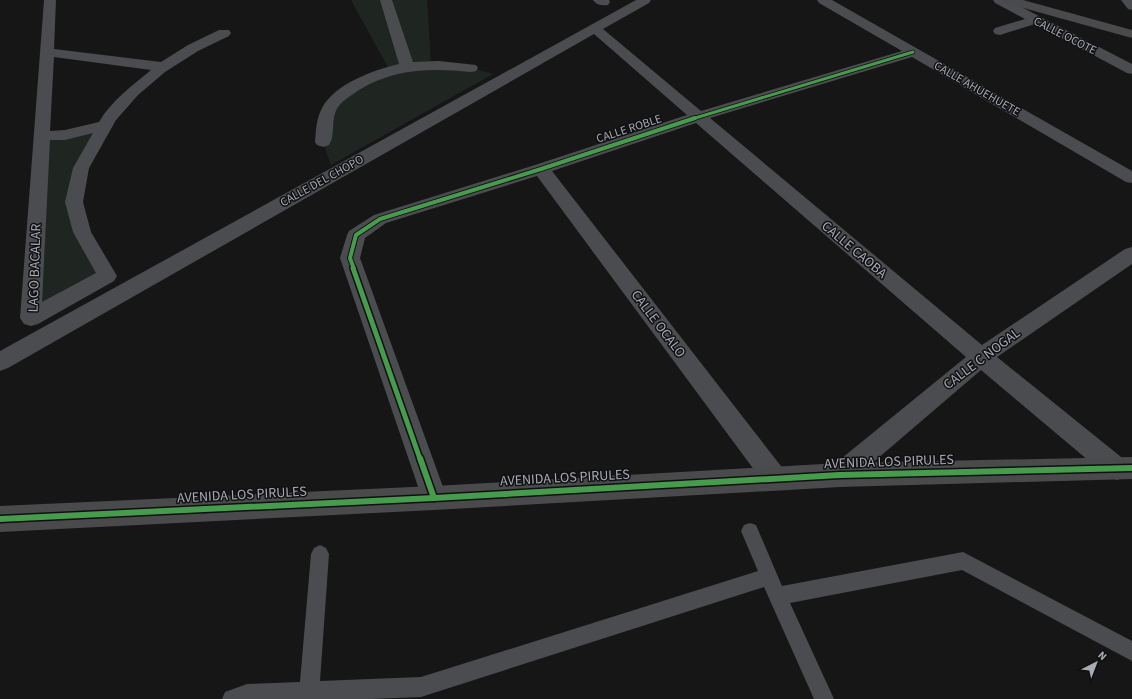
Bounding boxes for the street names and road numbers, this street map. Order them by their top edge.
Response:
street label: CALLE OCOTE [1031,13,1099,59]
street label: CALLE AHUEHUETE [931,57,1023,121]
street label: CALLE ROBLE [594,110,664,148]
street label: CALLE DEL CHOPO [277,151,367,211]
street label: CALLE CAOBA [817,217,891,284]
street label: LAGO BACALAR [23,223,47,313]
street label: CALLE OCALO [626,286,690,362]
street label: CALLE C NOGAL [939,323,1025,395]
street label: AVENIDA LOS PIRULES [824,450,954,474]
street label: AVENIDA LOS PIRULES [500,465,630,491]
street label: AVENIDA LOS PIRULES [177,482,307,508]

